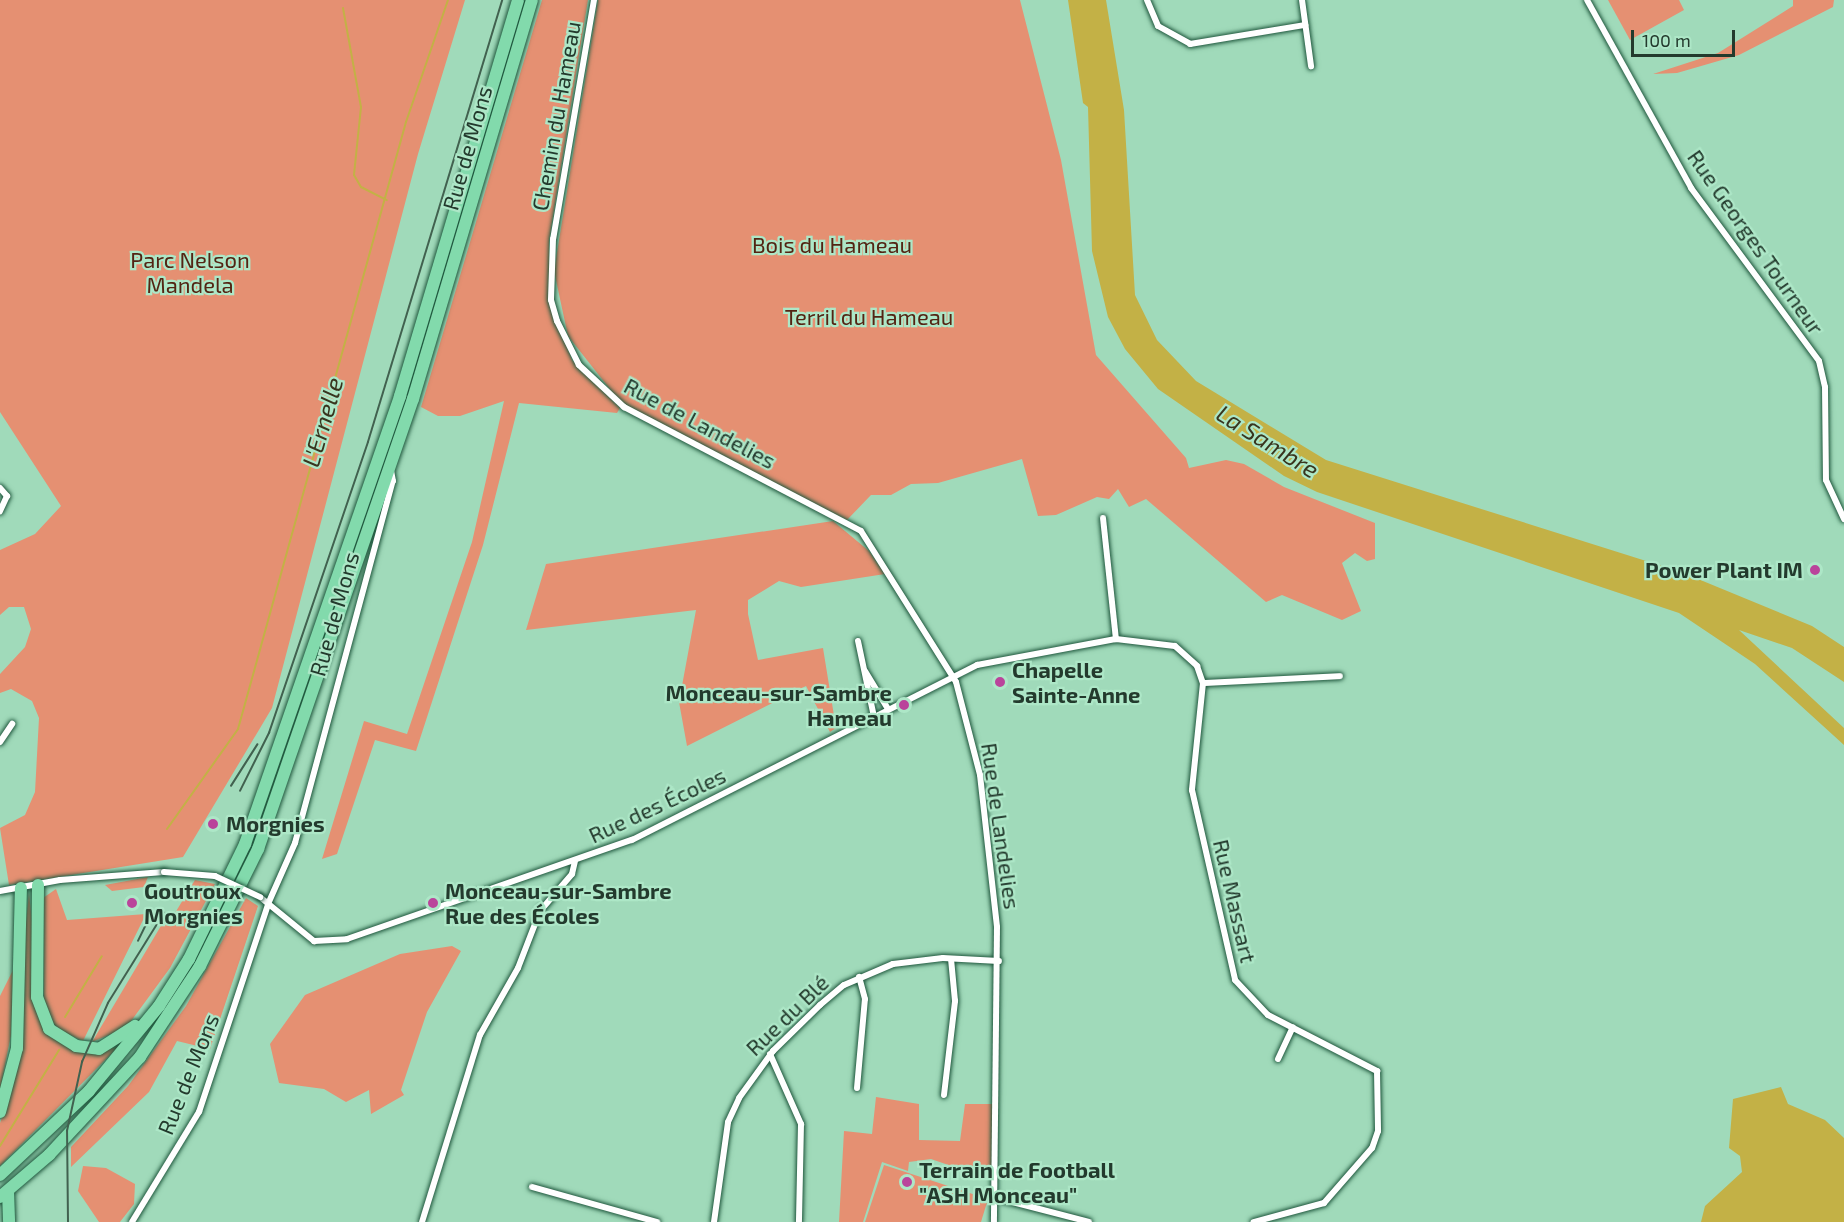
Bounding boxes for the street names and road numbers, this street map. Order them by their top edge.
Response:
street label: Chemin du Hameau [526,19,586,213]
street label: Rue de Mons [437,83,497,213]
street label: Rue Georges Tourneur [1682,144,1830,340]
street label: Rue de Landelies [620,372,780,474]
street label: Rue de Mons [304,549,364,679]
street label: Rue de Landelies [976,741,1026,911]
street label: Rue des Écoles [584,762,730,848]
street label: Rue Massart [1208,837,1262,965]
street label: Rue du Blé [740,969,834,1061]
street label: Rue de Mons [152,1010,224,1138]

